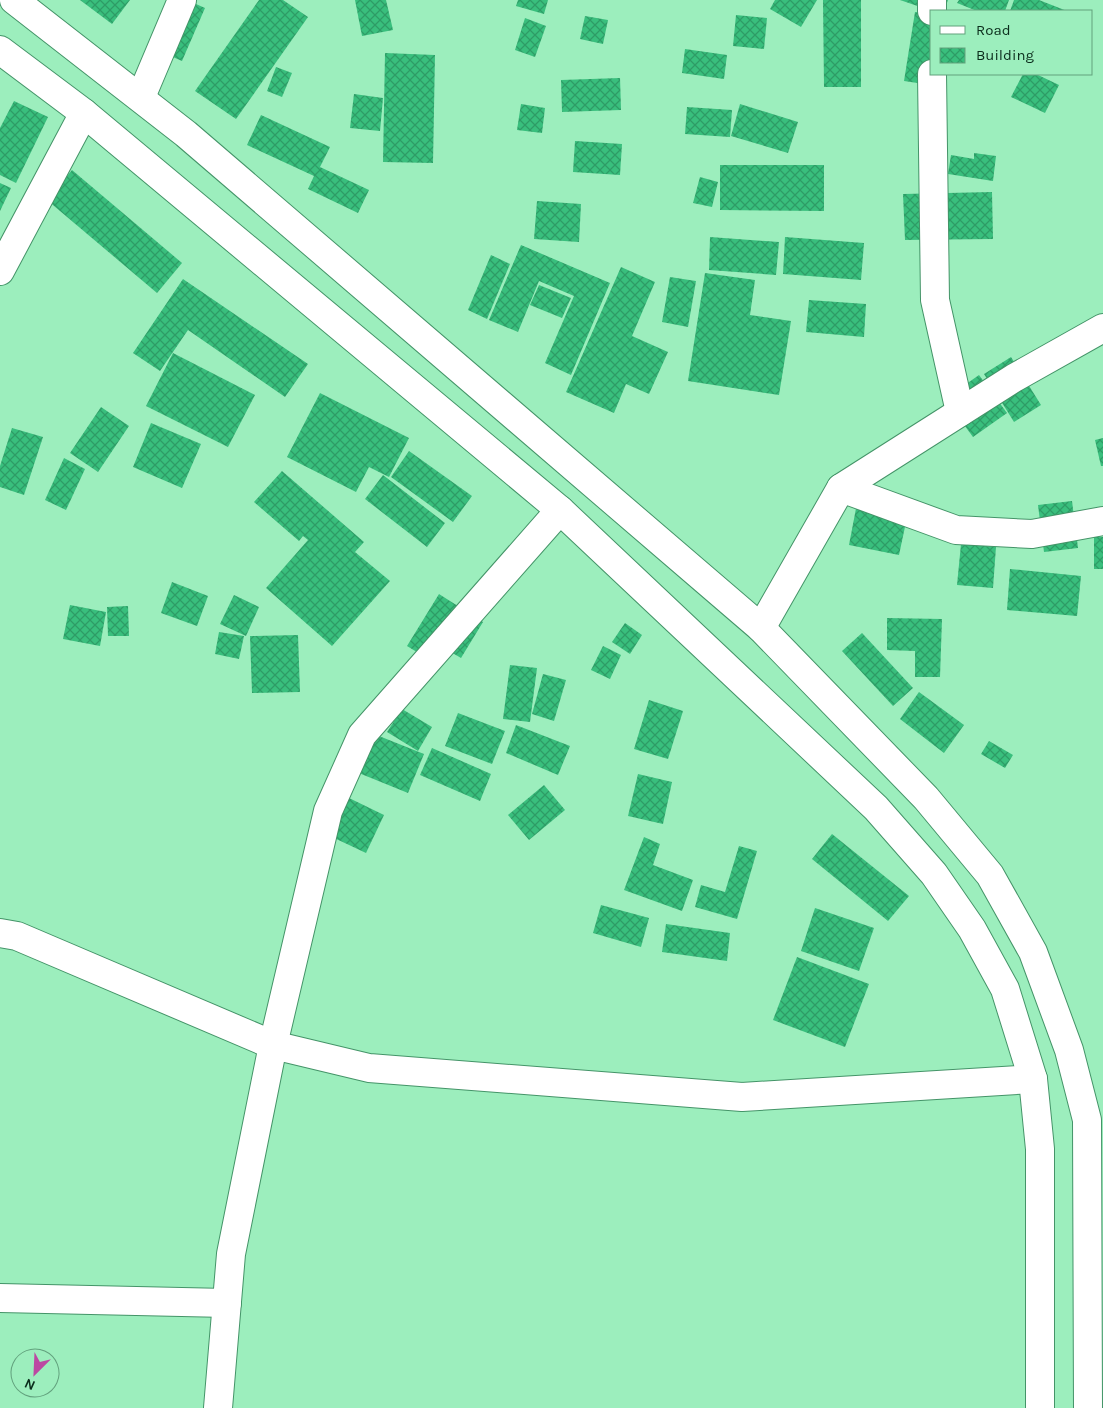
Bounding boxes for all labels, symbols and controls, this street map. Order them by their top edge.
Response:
legend [930,10,1093,75]
text: Road [976,21,1011,39]
text: Building [976,46,1034,64]
north arrow [10,1348,60,1398]
text: N [22,1375,38,1394]

